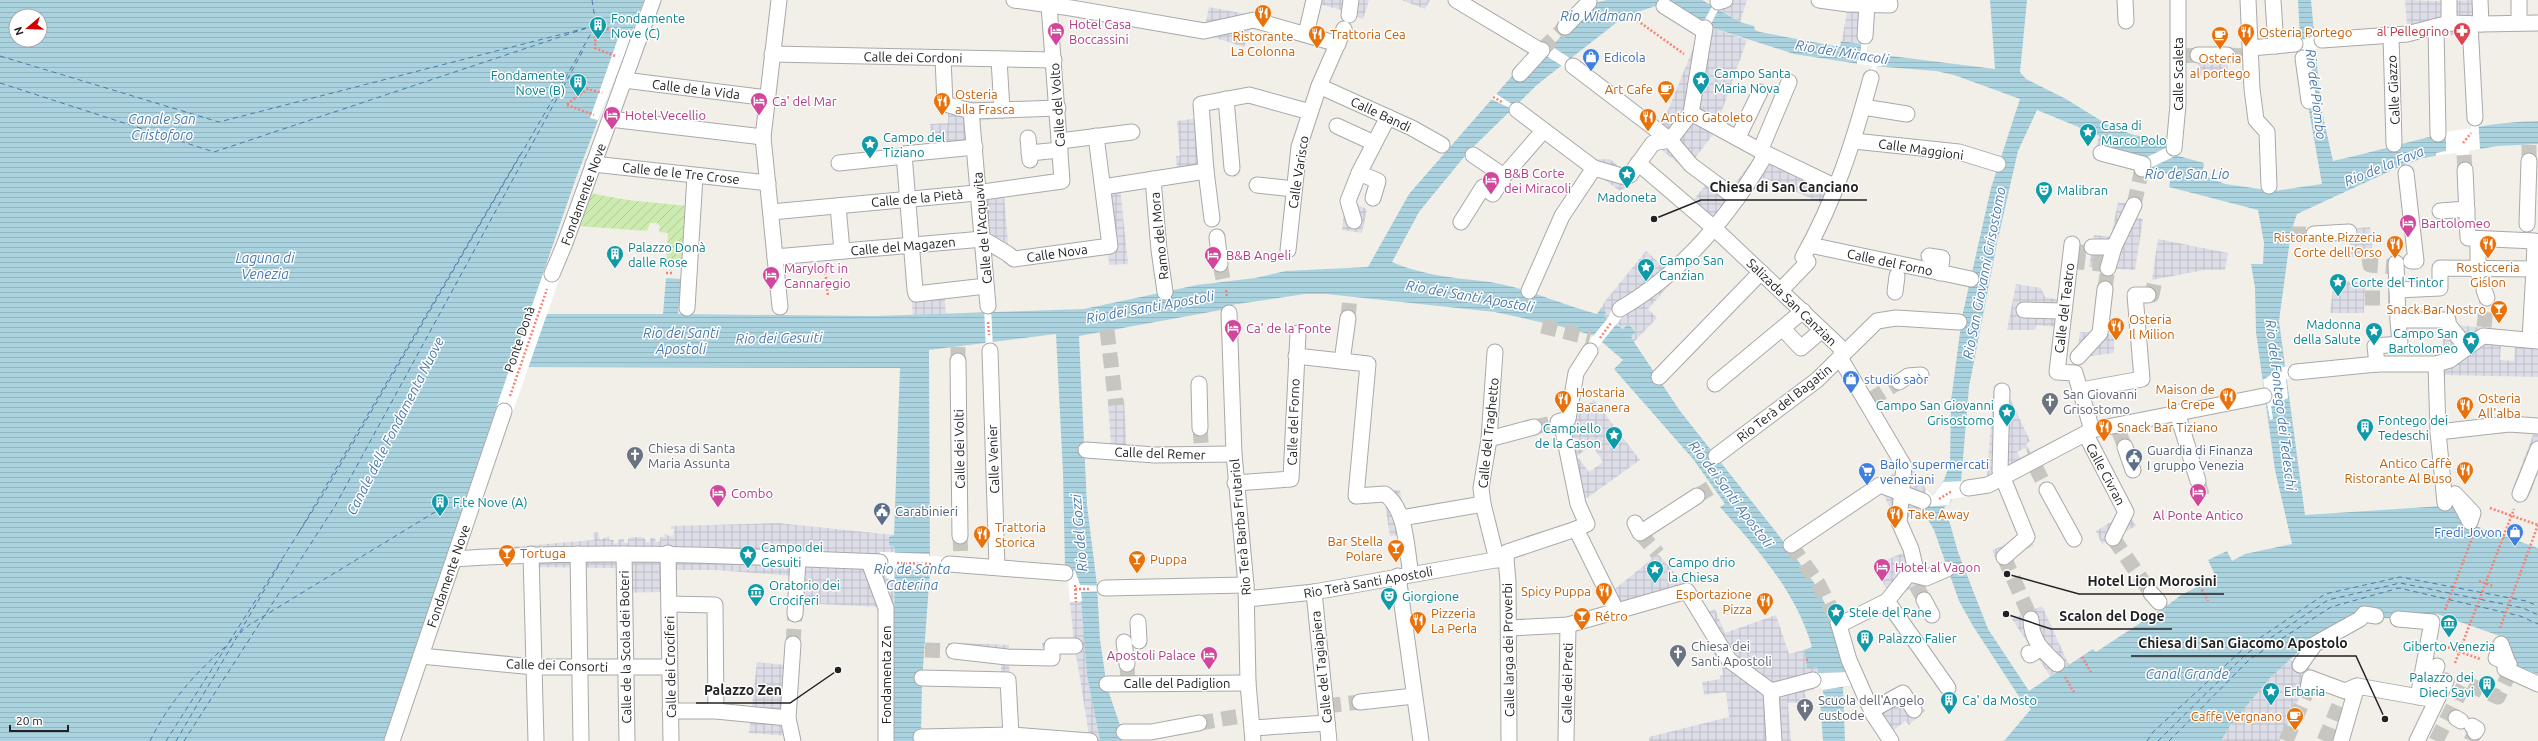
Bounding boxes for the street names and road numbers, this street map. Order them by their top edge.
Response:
street label: Calle Scaleta [2171,37,2185,111]
street label: Calle dei Cordoni [863,49,963,65]
street label: Calle Giazzo [2384,55,2402,125]
street label: Calle del Volto [1047,62,1067,148]
street label: Calle de la Vida [651,77,741,101]
street label: Calle Bandi [1349,94,1413,134]
street label: Calle Varisco [1285,135,1311,209]
street label: Calle Maggioni [1877,136,1965,162]
street label: Fondamente Nove [558,141,608,247]
street label: Calle de le Tre Crose [622,160,740,186]
street label: Calle de l'Acquavita [970,171,994,285]
street label: Calle de la Pietà [870,187,964,209]
street label: Ramo del Mora [1147,191,1171,281]
street label: Calle del Magazen [850,234,956,258]
street label: Calle Nova [1026,242,1088,264]
street label: Calle del Forno [1846,246,1934,278]
street label: Salizada San Canzian [1744,256,1840,348]
street label: Calle del Teatro [2052,262,2076,354]
street label: Ponte Donà [501,304,537,374]
street label: Rio Terà del Bagatin [1734,362,1834,444]
street label: Calle del Traghetto [1475,377,1501,489]
street label: Calle del Forno [1284,378,1302,466]
street label: Calle dei Volti [951,409,967,489]
street label: Calle Venier [985,424,1001,494]
street label: Calle Civran [2084,441,2128,507]
street label: Calle del Remer [1114,444,1206,462]
street label: Rio Terà Barba Frutariol [1227,457,1253,596]
street label: Fondamente Nove [424,523,472,629]
street label: Rio Terà Santi Apostoli [1302,564,1434,600]
street label: Calle de la Scola dei Boteri [617,570,633,724]
street label: Calle larga dei Proverbi [1500,583,1516,717]
street label: Calle del Tagiapiera [1308,610,1334,724]
street label: Calle dei Crociferi [662,616,678,718]
street label: Fondamenta Zen [879,626,893,724]
street label: Calle dei Preti [1559,643,1575,723]
street label: Calle dei Consorti [506,656,608,674]
street label: Calle del Padiglion [1124,676,1230,690]

